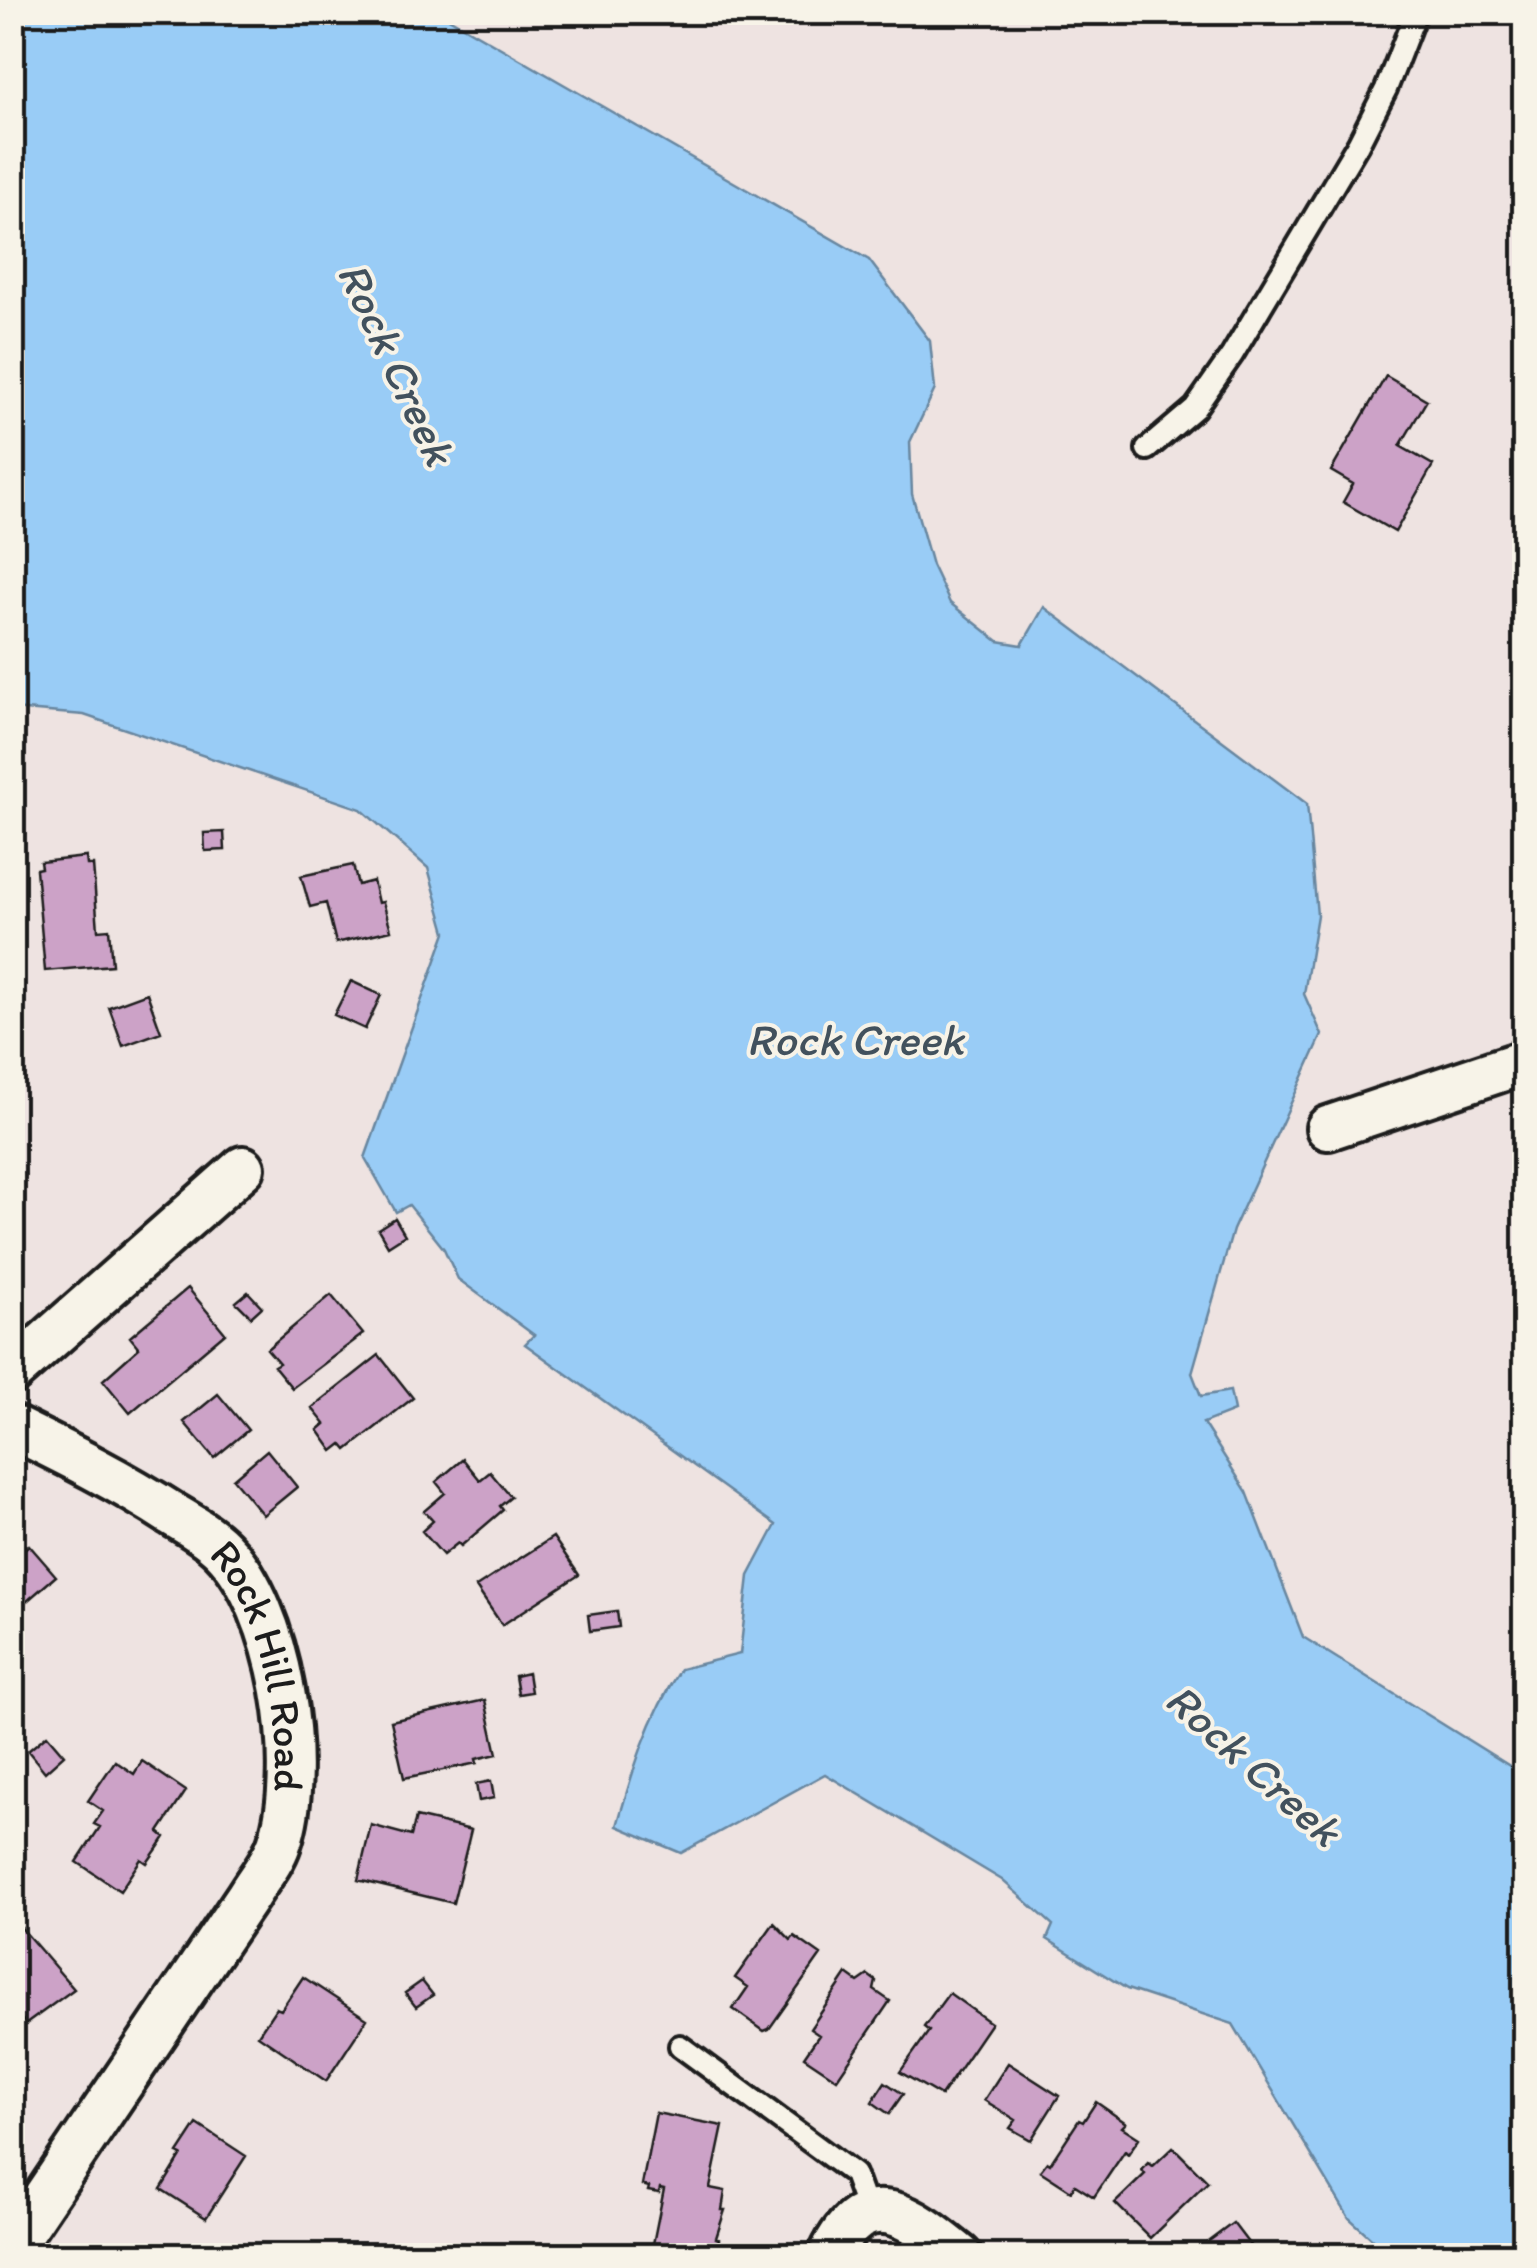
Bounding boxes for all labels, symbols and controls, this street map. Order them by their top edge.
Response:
water label: Rock Creek [327,253,469,475]
water label: Rock Creek [746,1012,966,1066]
street label: Rock Hill Road [200,1529,316,1793]
water label: Rock Creek [1155,1671,1355,1859]

